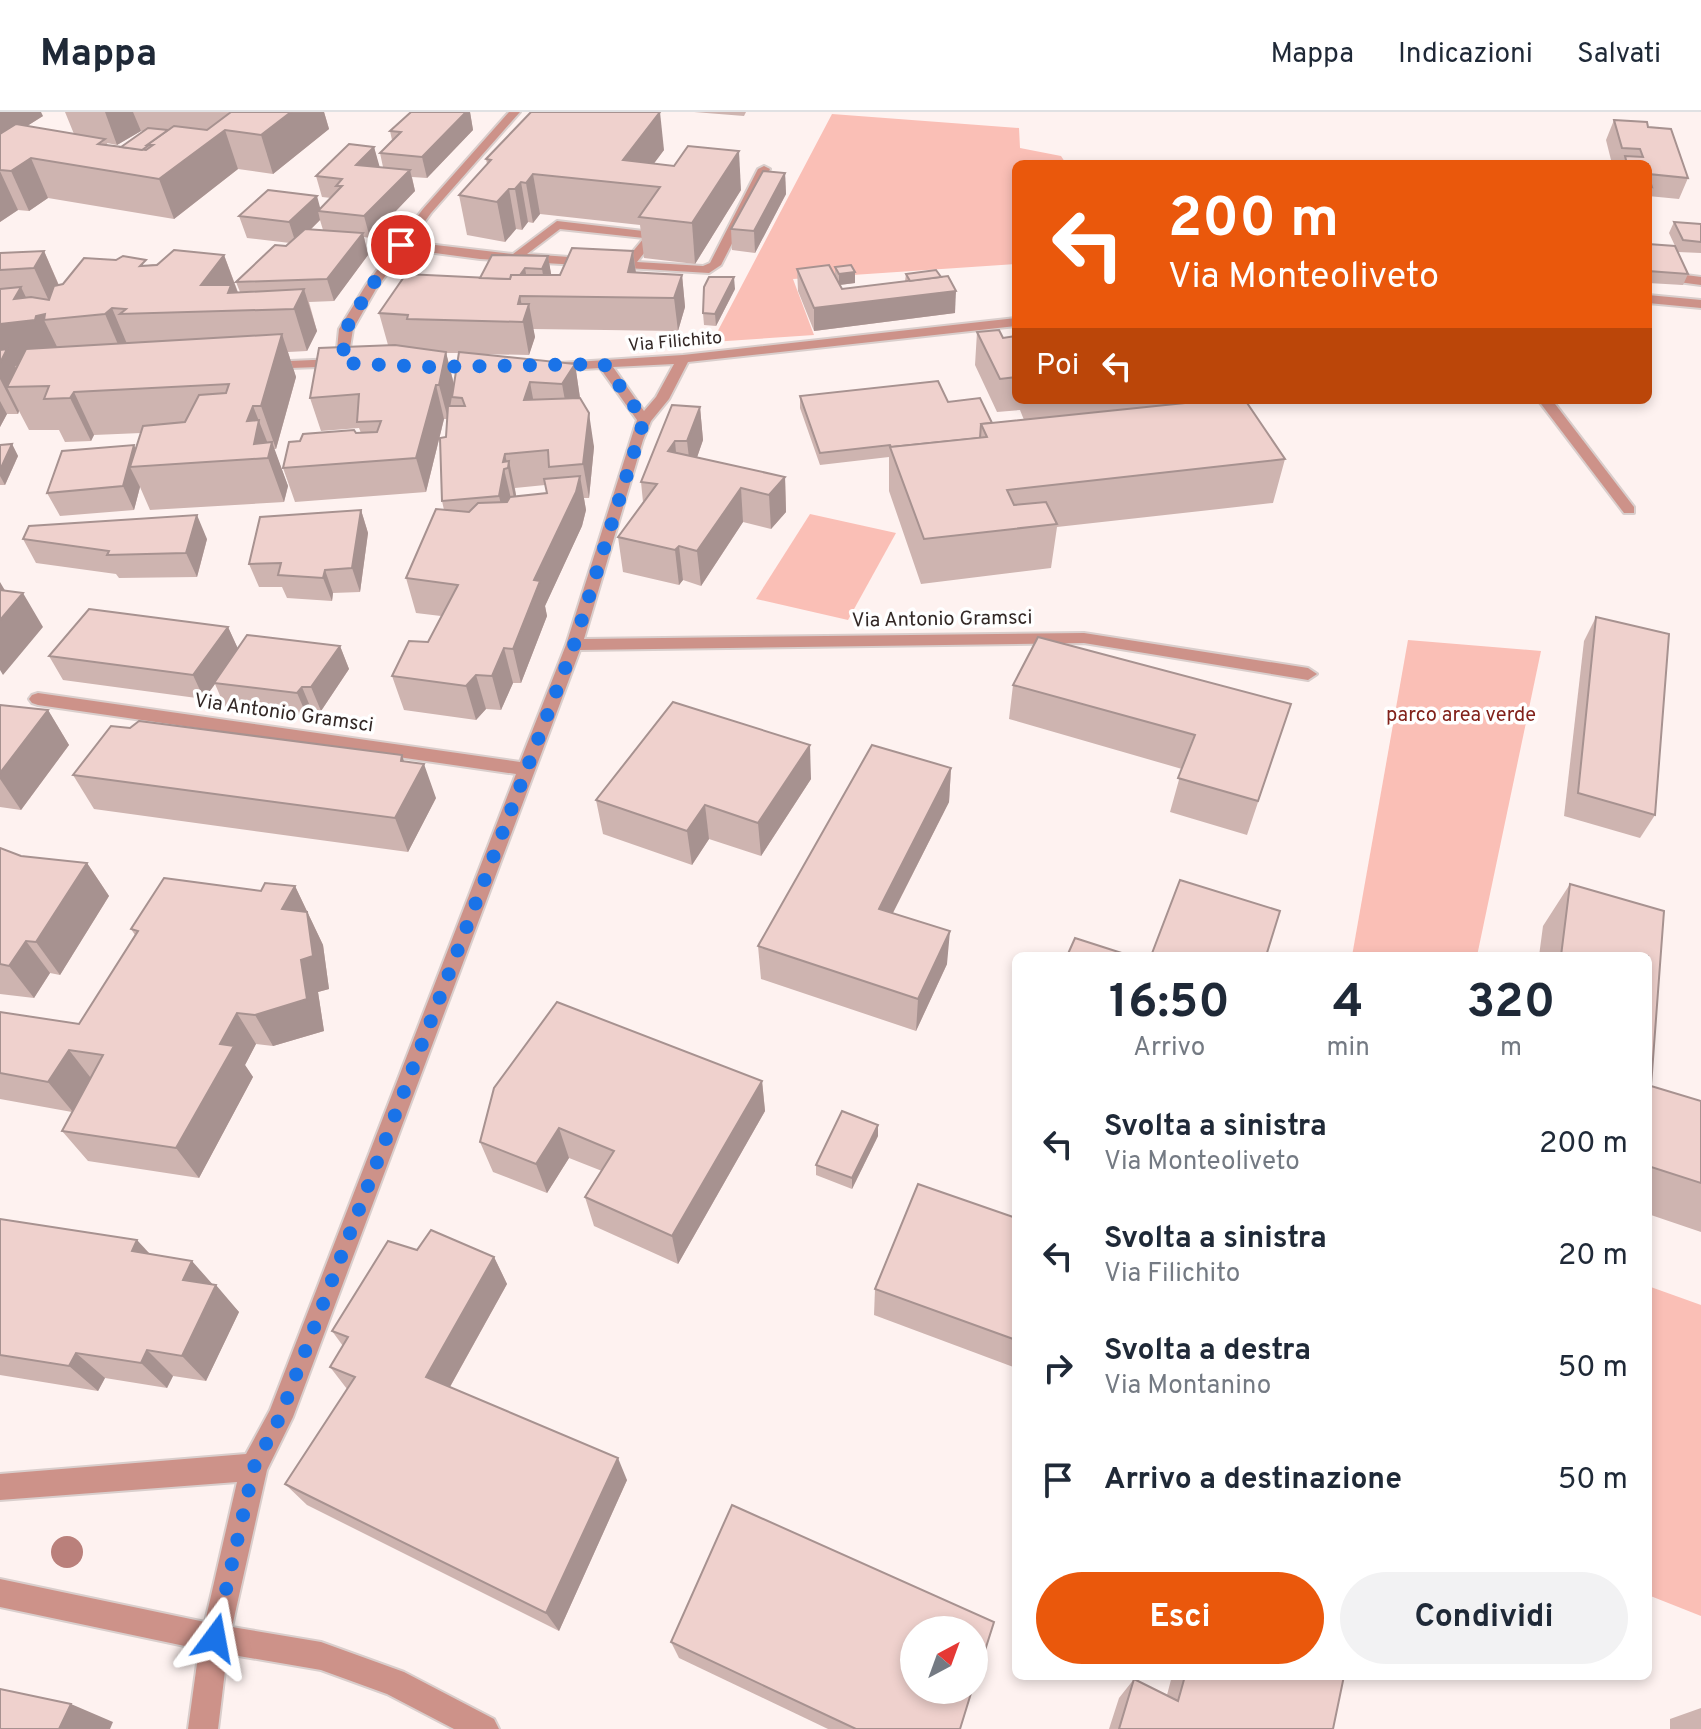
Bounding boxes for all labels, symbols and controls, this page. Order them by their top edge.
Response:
text: Mappa [40,31,157,80]
text: Mappa [1271,37,1354,73]
text: Indicazioni [1398,37,1533,73]
text: Salvati [1577,37,1661,73]
text: 200 m [1168,186,1339,256]
icon: left [1036,192,1140,296]
pin [367,211,435,279]
icon: arrive [379,223,423,267]
text: Via Monteoliveto [1168,255,1439,301]
street label: Via Filichito [627,327,723,358]
icon: left [1095,344,1139,388]
text: Poi [1036,348,1079,385]
street label: Via Antonio Gramsci [851,605,1033,635]
street label: Via Antonio Gramsci [192,689,375,739]
park label: parco area verde [1386,703,1536,729]
text: 16:50 [1109,974,1230,1034]
text: 4 [1333,974,1364,1034]
text: 320 [1467,974,1555,1034]
text: Arrivo [1133,1032,1205,1065]
text: min [1327,1032,1370,1065]
text: m [1500,1032,1522,1065]
text: Svolta a sinistra [1104,1109,1327,1146]
icon: left [1036,1122,1080,1166]
text: 200 m [1539,1126,1628,1163]
text: Via Monteoliveto [1104,1146,1300,1179]
text: Svolta a sinistra [1104,1221,1327,1258]
icon: left [1036,1234,1080,1278]
text: 20 m [1558,1238,1628,1275]
text: Via Filichito [1104,1258,1240,1291]
text: Svolta a destra [1104,1333,1311,1370]
icon: right [1036,1346,1080,1390]
text: 50 m [1558,1350,1628,1387]
text: Via Montanino [1104,1370,1271,1403]
icon: arrive [1036,1458,1080,1502]
text: Arrivo a destinazione [1104,1462,1402,1499]
text: 50 m [1558,1462,1628,1499]
button: Esci [1036,1572,1324,1664]
button: Condividi [1340,1572,1628,1664]
position arrow [173,1596,257,1680]
north arrow [900,1616,988,1704]
map controls [900,1616,988,1704]

